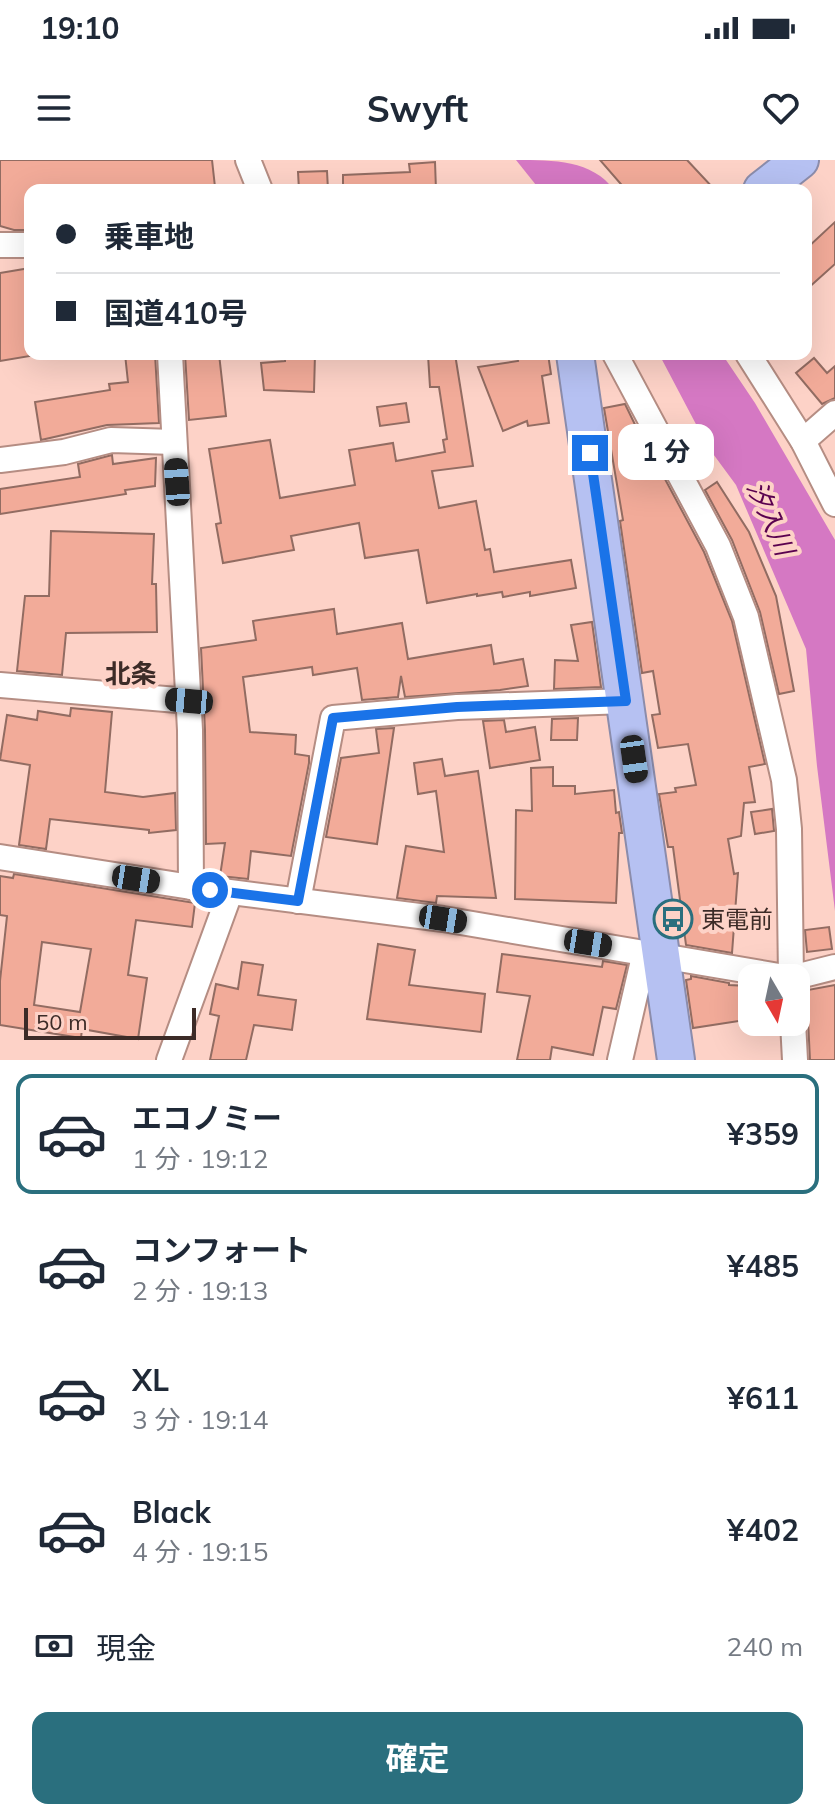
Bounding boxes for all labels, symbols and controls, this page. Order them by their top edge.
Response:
text: 19:10 [40,9,119,47]
icon: menu [32,86,76,130]
text: Swyft [367,86,468,131]
icon: heart [759,86,803,130]
text: 乗車地 [104,217,194,255]
text: 国道410号 [104,294,248,332]
callout: 1 分 [618,425,714,481]
route end [572,435,608,471]
text: 1 分 [642,435,690,468]
car [163,457,191,507]
water label: 汐入川 [740,476,803,563]
district label: 北条 [105,657,157,690]
car [164,687,214,715]
car [619,734,649,784]
car [110,863,162,895]
route start [192,872,228,908]
bus stop icon: 東電前 [652,898,694,940]
car [417,903,469,935]
place label: 東電前 [701,904,773,934]
car [562,927,614,959]
north arrow [738,964,810,1036]
map controls [738,964,810,1036]
scale bar [24,1004,196,1040]
text: 50 m [36,1008,87,1036]
icon: car [36,1098,108,1170]
text: エコノミー [132,1099,282,1137]
text: ¥359 [727,1115,799,1153]
text: 1 分 · 19:12 [132,1142,268,1175]
icon: car [36,1230,108,1302]
text: コンフォート [132,1231,311,1269]
text: ¥485 [727,1247,799,1285]
text: 2 分 · 19:13 [132,1274,268,1307]
text: XL [132,1361,169,1399]
icon: car [36,1362,108,1434]
text: ¥611 [727,1379,799,1417]
text: 3 分 · 19:14 [132,1403,268,1436]
text: Black [132,1493,211,1531]
icon: car [36,1494,108,1566]
text: ¥402 [727,1511,799,1549]
text: 4 分 · 19:15 [132,1535,268,1568]
icon: cash [32,1624,76,1668]
text: 現金 [96,1629,156,1667]
text: 240 m [727,1630,803,1663]
button: 確定 [32,1712,803,1804]

